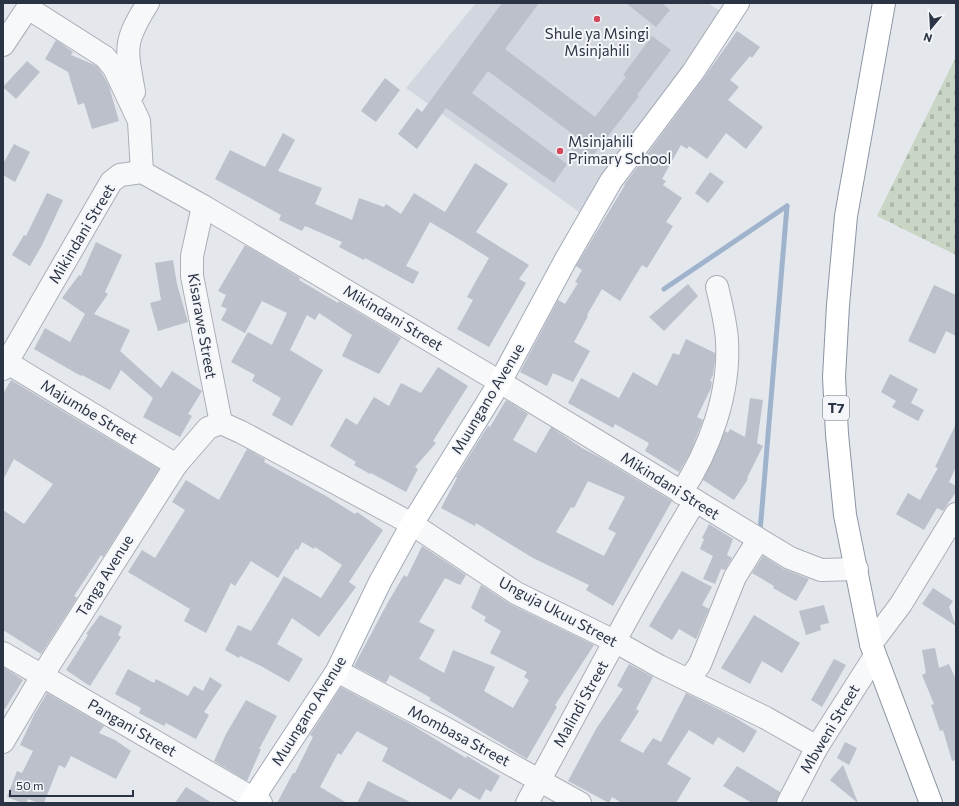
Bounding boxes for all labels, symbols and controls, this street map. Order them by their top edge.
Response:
north arrow [911,8,951,48]
marker: Shule ya Msingi Msinjahili [592,14,602,24]
place label: Shule ya Msingi Msinjahili [545,24,649,59]
text: N [922,31,934,45]
place label: Msinjahili Primary School [568,132,671,167]
marker: Msinjahili Primary School [555,146,565,156]
street label: Mikindani Street [44,180,118,287]
street label: Kisarawe Street [185,272,221,380]
street label: Mikindani Street [340,280,447,354]
street label: Muungano Avenue [447,340,527,457]
street label: Majumbe Street [38,375,141,447]
road number: T7 [823,396,849,420]
street label: Mikindani Street [618,448,723,523]
street label: Tanga Avenue [72,531,137,620]
street label: Unguja Ukuu Street [496,572,621,650]
street label: Muungano Avenue [267,652,349,769]
street label: Malindi Street [549,657,611,750]
street label: Mbweni Street [796,681,863,776]
street label: Pangani Street [85,694,180,760]
street label: Mombasa Street [405,701,514,770]
scale bar [10,772,133,798]
text: 50 m [16,778,44,792]

